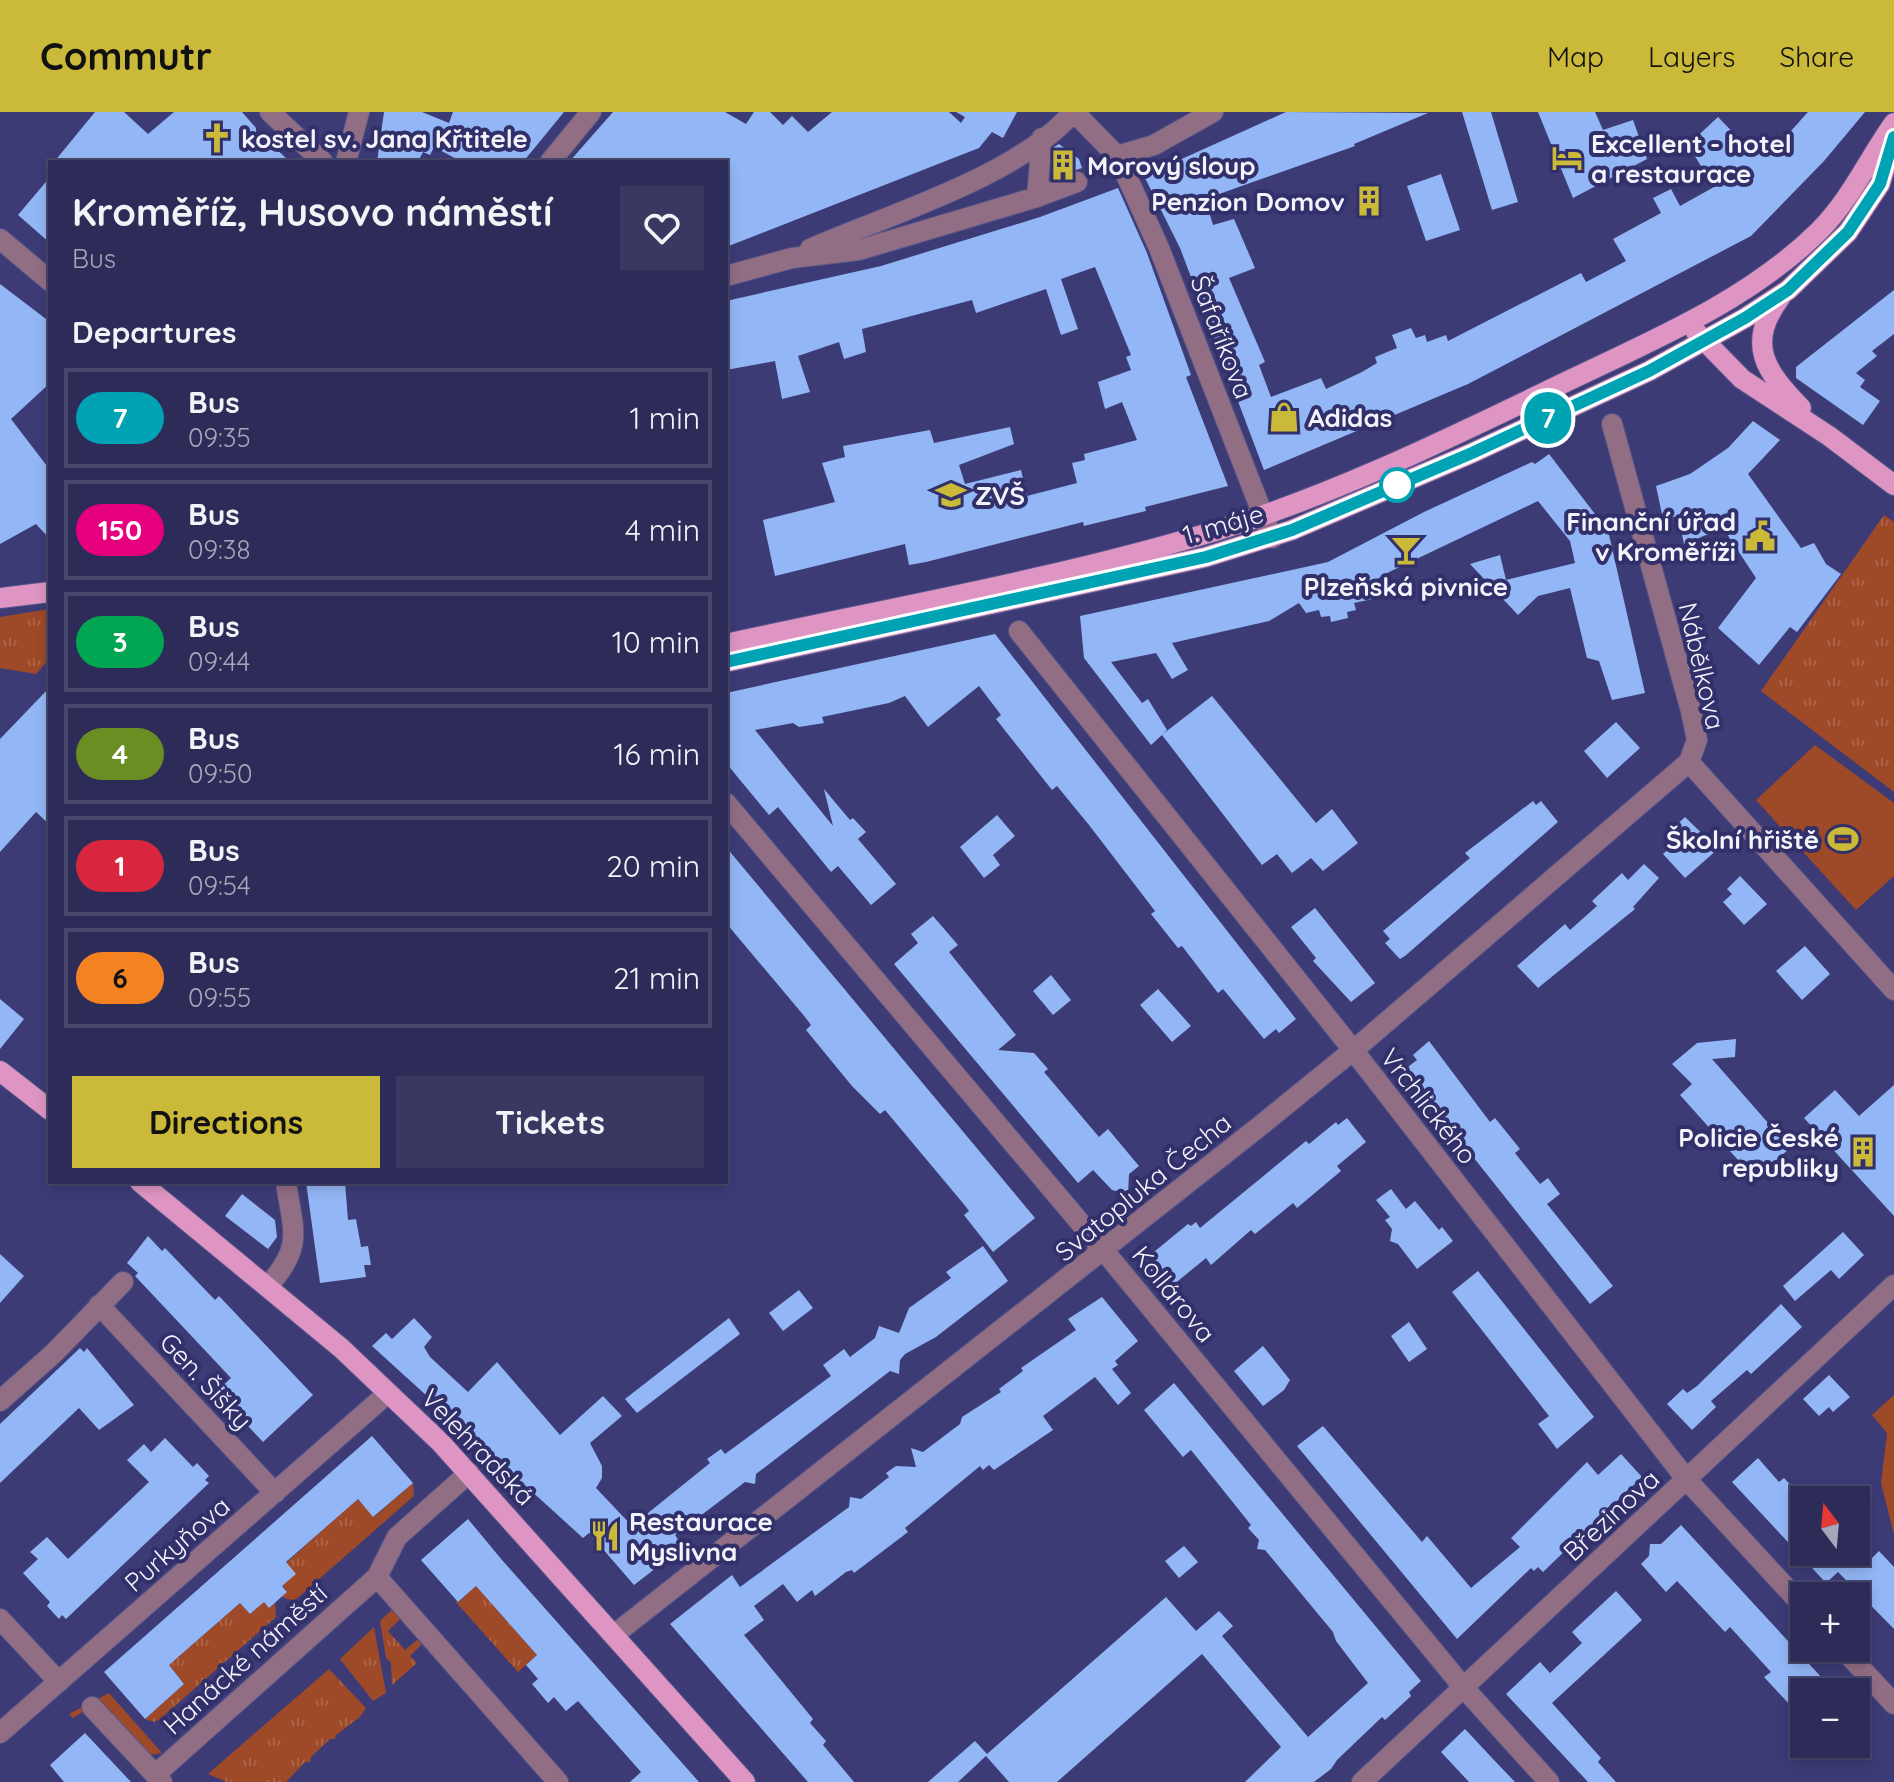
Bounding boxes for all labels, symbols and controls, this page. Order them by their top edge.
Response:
text: Commutr [40,32,212,80]
text: Map [1547,39,1604,74]
text: Layers [1648,39,1735,74]
text: Share [1779,39,1854,74]
church icon: kostel sv. Jana Křtitele [200,121,234,155]
place label: kostel sv. Jana Křtitele [241,122,528,155]
place label: Excellent - hotel a restaurace [1591,127,1792,190]
hotel icon: Excellent - hotel a restaurace [1550,141,1584,175]
building icon: Morový sloup [1046,148,1080,182]
place label: Morový sloup [1087,149,1256,182]
building icon: Penzion Domov [1352,184,1386,218]
place label: Penzion Domov [1151,185,1345,218]
button: heart [620,186,704,270]
text: Kroměříž, Husovo náměstí [72,188,552,236]
text: Bus [72,242,116,275]
street label: Šafaříkova [1183,271,1261,403]
text: Departures [72,313,237,351]
text: Bus [188,383,240,421]
line badge: 7 [1522,392,1574,444]
text: 1 min [630,399,700,437]
text: 7 [112,400,128,435]
shop icon: Adidas [1267,400,1301,434]
text: 7 [1540,400,1556,435]
place label: Adidas [1308,401,1392,434]
text: 09:35 [188,421,251,454]
unlabelled marker [1380,468,1414,502]
school or university icon: ZVŠ [934,478,968,512]
place label: ZVŠ [975,479,1025,512]
text: Bus [188,495,240,533]
street label: 1. máje [1179,497,1267,551]
place label: Finanční úřad v Kroměříži [1566,505,1736,568]
text: 4 min [625,511,700,549]
text: 150 [98,512,142,547]
public building icon: Finanční úřad v Kroměříži [1743,519,1777,553]
text: 09:38 [188,533,251,566]
bar icon: Plzeňská pivnice [1389,533,1423,567]
place label: Plzeňská pivnice [1304,570,1508,603]
street label: Nábělkova [1671,599,1733,733]
text: Bus [188,607,240,645]
text: 10 min [612,623,700,661]
text: 3 [112,624,128,659]
text: 09:44 [188,645,250,678]
text: Bus [188,719,240,757]
text: 16 min [613,735,700,773]
text: 4 [112,736,128,771]
text: 09:50 [188,757,252,790]
sports icon: Školní hřiště [1826,822,1860,856]
place label: Školní hřiště [1666,823,1819,856]
text: Bus [188,831,240,869]
text: 20 min [606,847,700,885]
text: 1 [115,848,125,883]
text: 09:54 [188,869,251,902]
text: Bus [188,943,240,981]
text: 21 min [613,959,700,997]
text: 6 [112,960,128,995]
text: 09:55 [188,981,251,1014]
street label: Vrchlického [1373,1041,1485,1171]
button: Directions [72,1076,380,1168]
button: Tickets [396,1076,704,1168]
street label: Svatopluka Čecha [1048,1106,1238,1268]
place label: Policie České republiky [1678,1121,1839,1184]
building icon: Policie České republiky [1846,1135,1880,1169]
street label: Kollárova [1125,1239,1223,1349]
street label: Gen. Šišky [153,1326,259,1436]
street label: Velehradská [414,1382,542,1512]
street label: Březinova [1556,1462,1666,1568]
north arrow [1790,1486,1870,1566]
map controls [1790,1486,1870,1758]
street label: Purkyňova [118,1489,236,1599]
place label: Restaurace Myslivna [629,1505,773,1568]
restaurant icon: Restaurace Myslivna [588,1519,622,1553]
street label: Hanácké náměstí [156,1576,334,1741]
button: + [1790,1582,1870,1662]
button: − [1790,1678,1870,1758]

